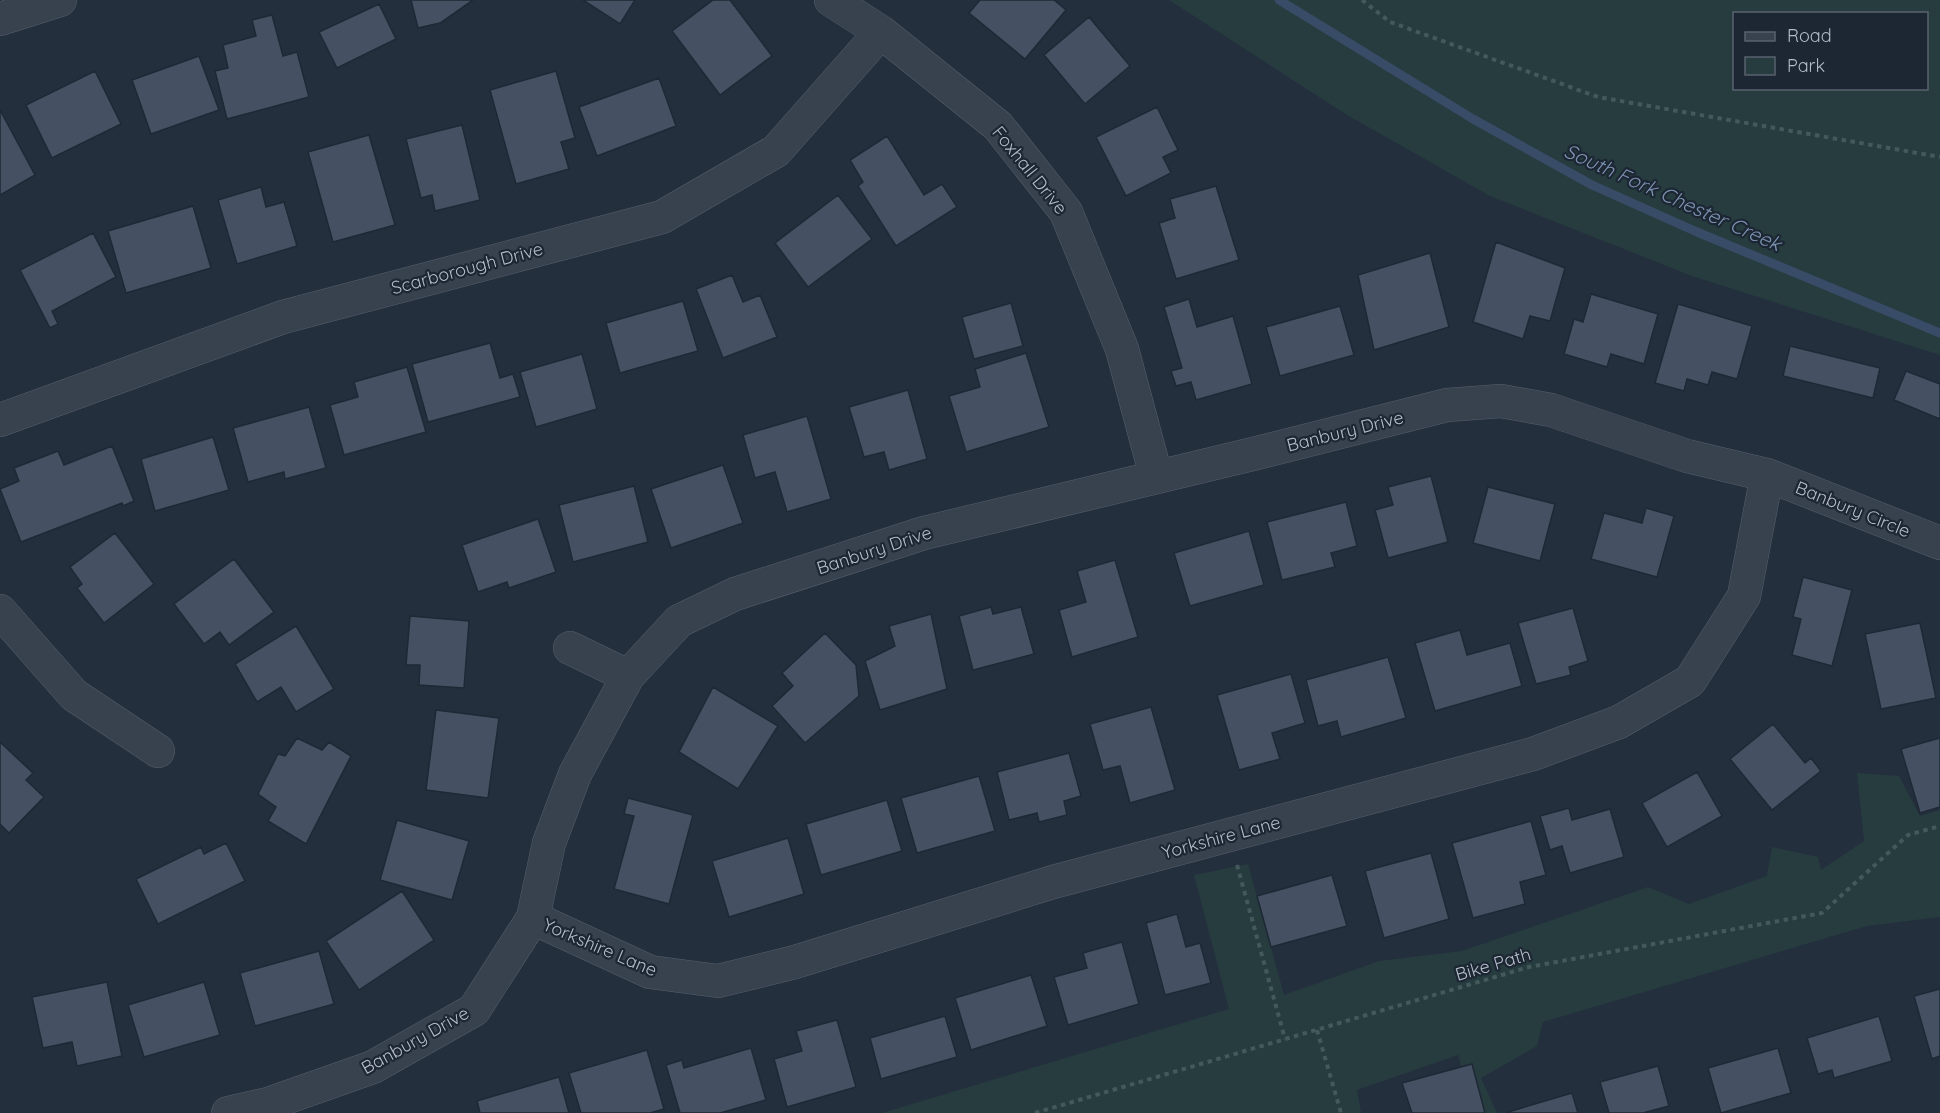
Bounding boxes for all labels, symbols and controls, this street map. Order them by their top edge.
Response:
legend [1733,12,1928,90]
text: Road [1787,24,1832,47]
text: Park [1787,54,1825,77]
street label: Foxhall Drive [987,121,1073,219]
water label: South Fork Chester Creek [1561,138,1788,257]
street label: Scarborough Drive [389,237,545,299]
street label: Banbury Drive [1284,405,1406,457]
street label: Banbury Circle [1792,476,1914,542]
street label: Banbury Drive [814,521,934,579]
street label: Yorkshire Lane [1159,810,1283,864]
street label: Yorkshire Lane [539,913,661,981]
street label: Bike Path [1452,942,1534,986]
street label: Banbury Drive [357,1001,473,1079]

